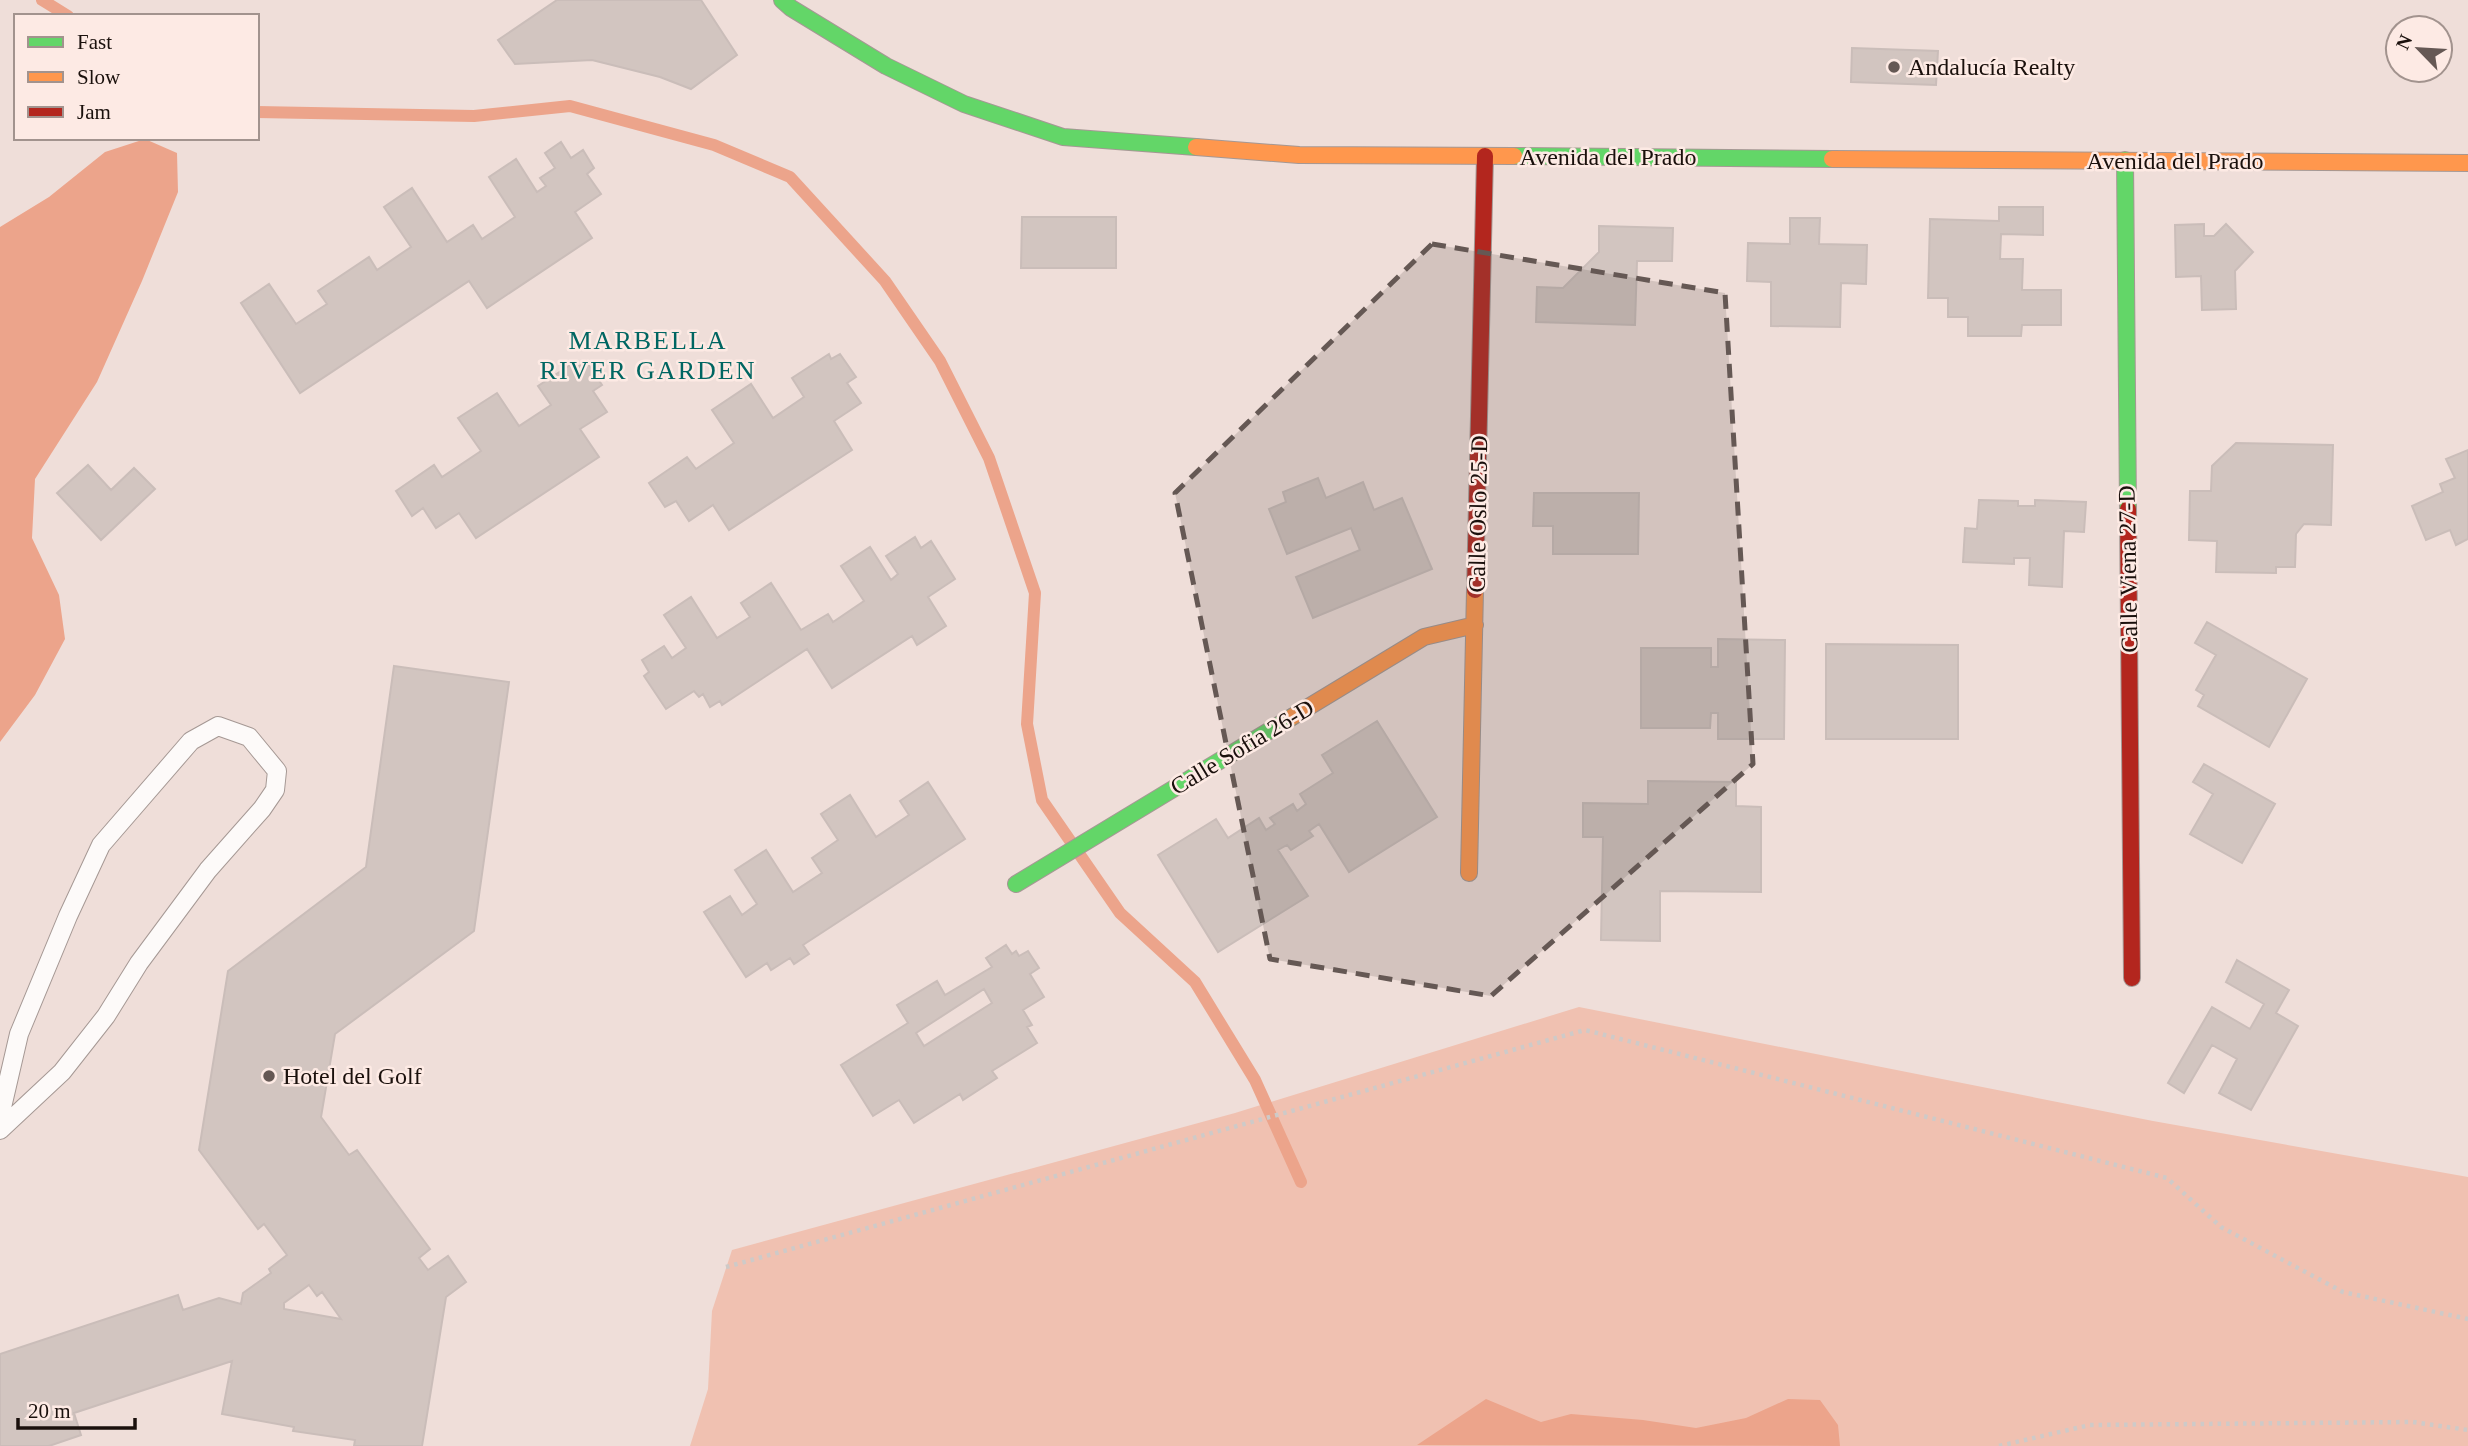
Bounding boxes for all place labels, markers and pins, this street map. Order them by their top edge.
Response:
place label: Andalucía Realty [1908,54,2075,80]
marker: Andalucía Realty [1886,59,1902,75]
place label: Hotel del Golf [283,1063,422,1089]
marker: Hotel del Golf [261,1068,277,1084]

